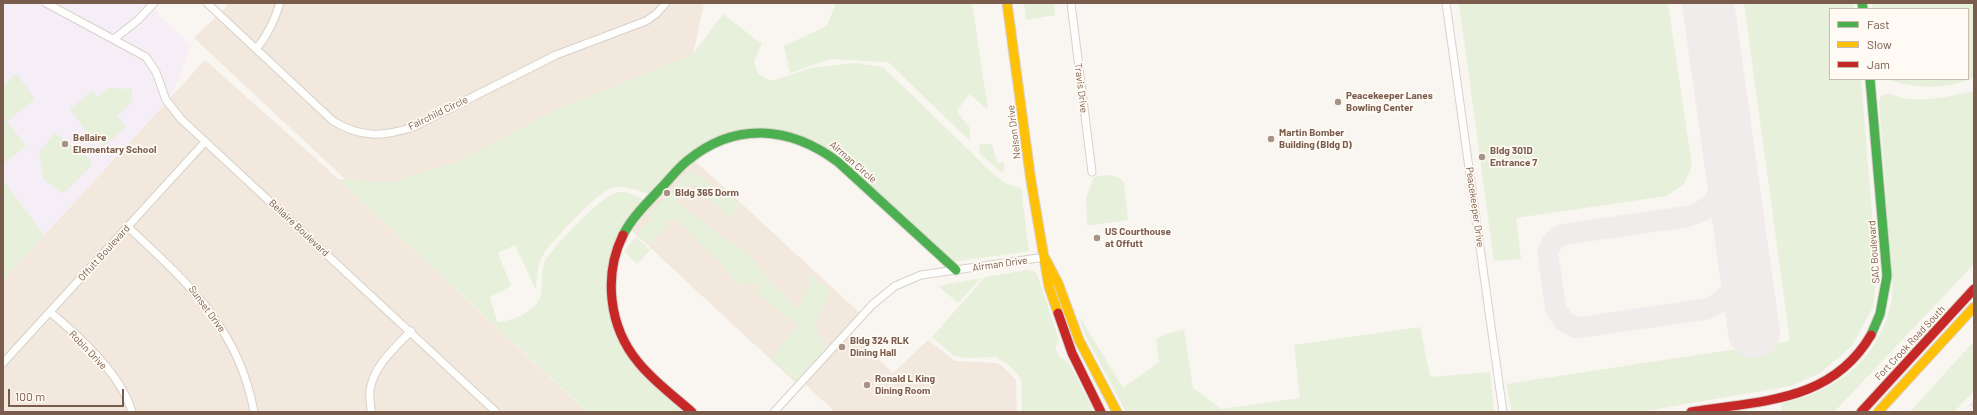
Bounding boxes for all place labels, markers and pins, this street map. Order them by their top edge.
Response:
place label: Peacekeeper Lanes Bowling Center [1346,90,1433,114]
marker: Peacekeeper Lanes Bowling Center [1333,97,1343,107]
place label: Martin Bomber Building (Bldg D) [1279,127,1352,150]
place label: Bellaire Elementary School [73,132,156,156]
marker: Martin Bomber Building (Bldg D) [1266,134,1276,144]
marker: Bellaire Elementary School [60,139,70,149]
place label: Bldg 301D Entrance 7 [1490,145,1537,168]
marker: Bldg 301D Entrance 7 [1477,152,1487,162]
place label: Bldg 365 Dorm [675,187,739,199]
marker: Bldg 365 Dorm [662,188,672,198]
place label: US Courthouse at Offutt [1105,226,1171,250]
marker: US Courthouse at Offutt [1092,233,1102,243]
place label: Bldg 324 RLK Dining Hall [850,335,909,358]
marker: Bldg 324 RLK Dining Hall [837,342,847,352]
place label: Ronald L King Dining Room [875,373,935,396]
marker: Ronald L King Dining Room [862,380,872,390]

